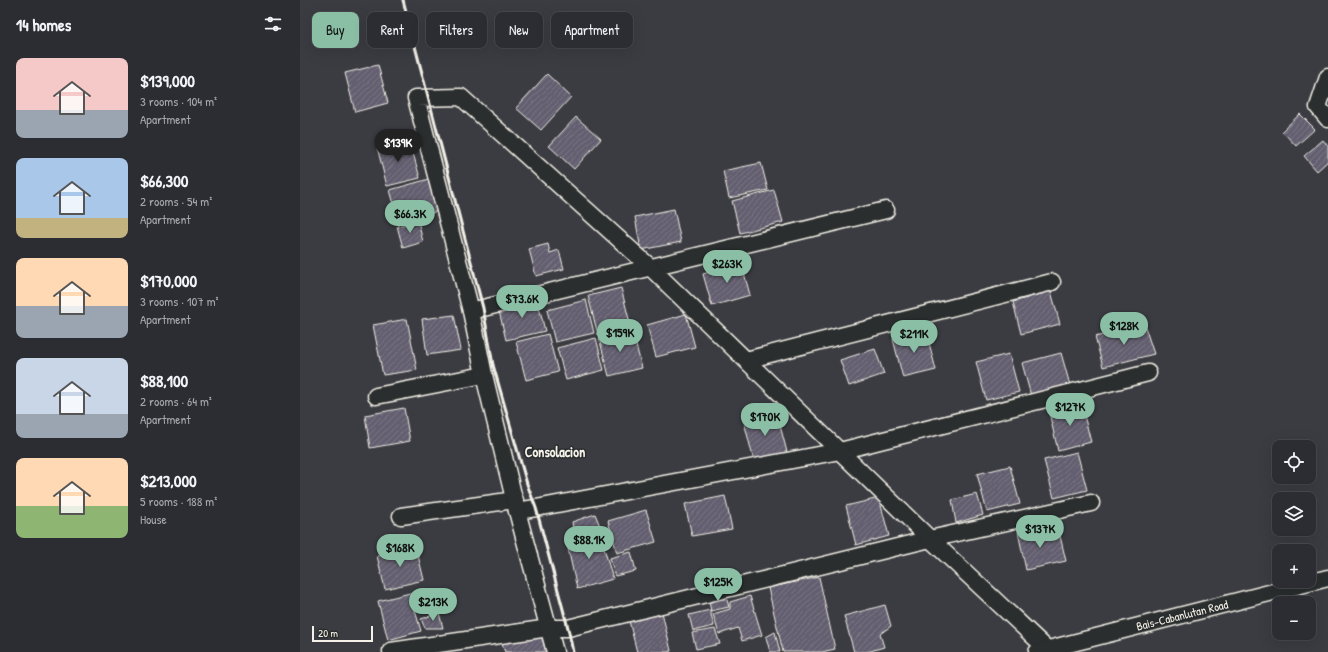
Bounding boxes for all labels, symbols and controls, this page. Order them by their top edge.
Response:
chip: Buy [312,12,359,48]
chip: Rent [367,12,418,48]
chip: Filters [426,12,487,48]
chip: New [495,12,543,48]
chip: Apartment [551,12,633,48]
text: 14 homes [16,13,71,36]
icon: filters [262,13,284,35]
text: $139,000 [140,69,195,92]
icon: home [48,74,96,122]
text: 3 rooms · 104 m² [140,92,217,110]
text: Apartment [140,110,191,128]
pin: $139K [370,129,426,163]
text: $139K [384,133,412,151]
text: $66,300 [140,169,188,192]
icon: home [48,174,96,222]
text: 2 rooms · 54 m² [140,192,212,210]
pin: $66.3K [377,200,443,234]
text: $66.3K [394,204,426,222]
text: Apartment [140,210,191,228]
pin: $263K [699,250,755,284]
text: $263K [712,254,742,272]
text: $170,000 [140,269,197,292]
icon: home [48,274,96,322]
pin: $73.6K [489,285,555,319]
text: $73.6K [505,289,539,307]
text: 3 rooms · 107 m² [140,292,219,310]
text: Apartment [140,310,191,328]
pin: $128K [1096,312,1152,346]
text: $128K [1109,316,1139,334]
pin: $159K [592,319,648,353]
pin: $211K [886,320,942,354]
text: $159K [606,323,634,341]
text: $211K [900,324,928,342]
text: $88,100 [140,369,188,392]
icon: home [48,374,96,422]
text: 2 rooms · 64 m² [140,392,212,410]
pin: $127K [1042,393,1098,427]
text: $127K [1055,397,1085,415]
pin: $170K [737,403,793,437]
text: $170K [750,407,780,425]
text: Apartment [140,410,191,428]
map controls [1272,440,1316,640]
button: locate [1272,440,1316,484]
district label: Consolacion [525,442,585,461]
text: $213,000 [140,469,197,492]
icon: home [48,474,96,522]
text: 5 rooms · 188 m² [140,492,217,510]
button: layers [1272,492,1316,536]
text: House [140,510,167,528]
pin: $137K [1012,515,1068,549]
text: $137K [1025,519,1055,537]
pin: $88.1K [556,526,622,560]
text: $88.1K [573,530,605,548]
pin: $168K [372,534,428,568]
text: $168K [386,538,414,556]
button: + [1272,544,1316,588]
pin: $125K [690,568,746,602]
text: $125K [703,572,733,590]
pin: $213K [405,588,461,622]
text: $213K [418,592,448,610]
street label: Bais-Cabanlutan Road [1134,595,1230,635]
button: − [1272,596,1316,640]
scale bar [312,624,373,643]
text: 20 m [318,626,338,640]

